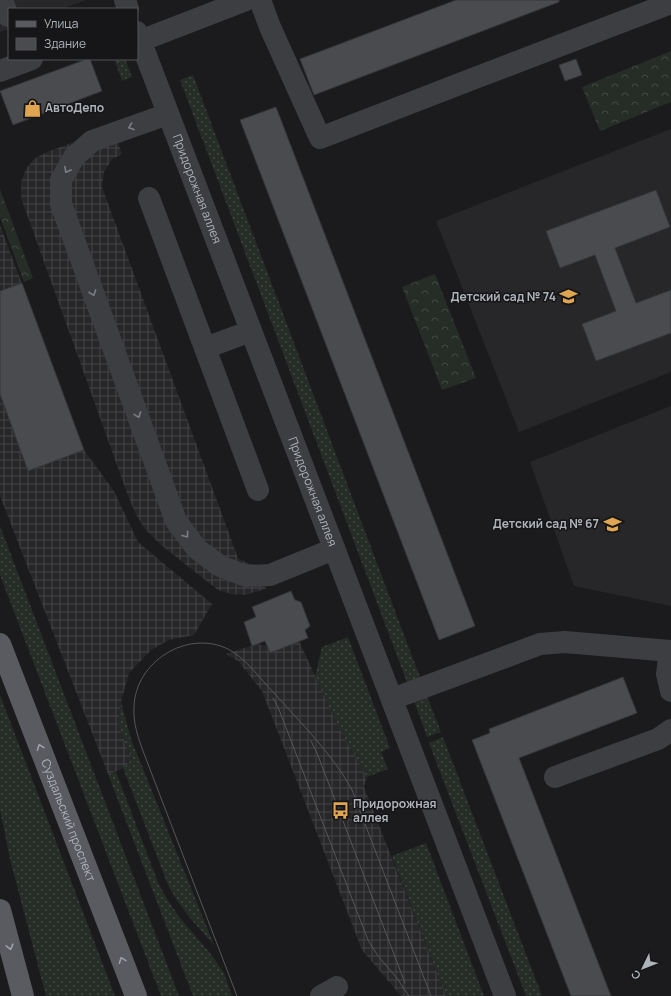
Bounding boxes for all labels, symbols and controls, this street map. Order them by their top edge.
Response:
legend [8,8,138,60]
text: Улица [44,15,78,32]
text: Здание [44,35,86,52]
shop icon: АвтоДепо [22,98,42,118]
place label: АвтоДепо [45,99,104,116]
one-way arrow [128,123,135,131]
street label: Придорожная аллея [169,132,226,246]
one-way arrow [64,166,72,173]
school or university icon: Детский сад № 74 [559,287,579,307]
place label: Детский сад № 74 [450,288,556,305]
one-way arrow [88,289,97,296]
one-way arrow [133,411,141,418]
street label: Придорожная аллея [284,434,342,549]
school or university icon: Детский сад № 67 [602,514,622,534]
place label: Детский сад № 67 [493,515,599,532]
one-way arrow [182,530,189,537]
one-way arrow [36,743,44,750]
street label: Суздальский проспект [37,756,100,884]
place label: Придорожная аллея [353,795,437,826]
bus stop icon: Придорожная аллея [330,801,350,821]
one-way arrow [5,944,14,951]
north arrow [623,948,663,988]
one-way arrow [119,956,127,963]
text: С [627,967,644,983]

